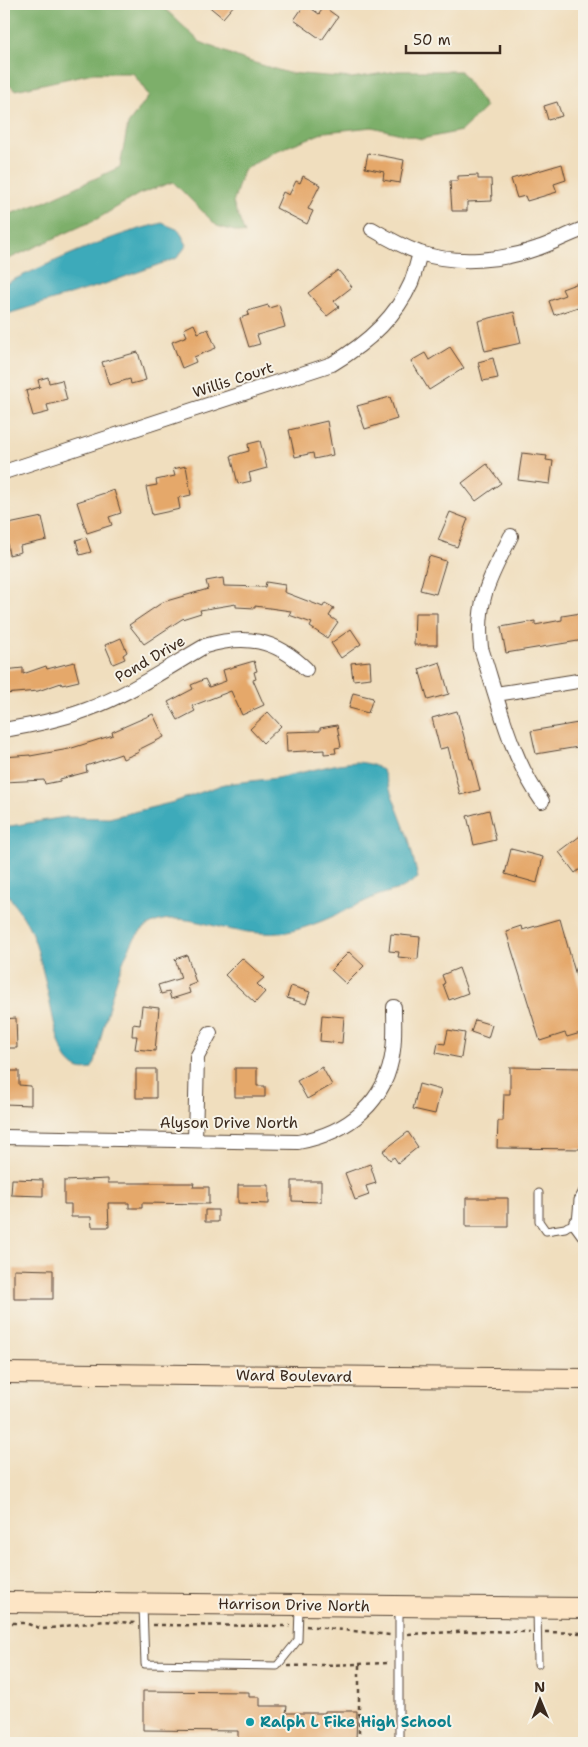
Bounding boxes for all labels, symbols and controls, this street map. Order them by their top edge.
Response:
scale bar [406,22,499,54]
text: 50 m [413,30,451,50]
street label: Willis Court [190,358,276,402]
street label: Pond Drive [111,631,189,687]
street label: Alyson Drive North [160,1113,298,1133]
street label: Ward Boulevard [236,1365,353,1387]
street label: Harrison Drive North [218,1594,370,1616]
north arrow [516,1674,566,1724]
text: N [534,1678,545,1696]
place label: Ralph L Fike High School [260,1712,452,1732]
marker: Ralph L Fike High School [244,1716,256,1728]

